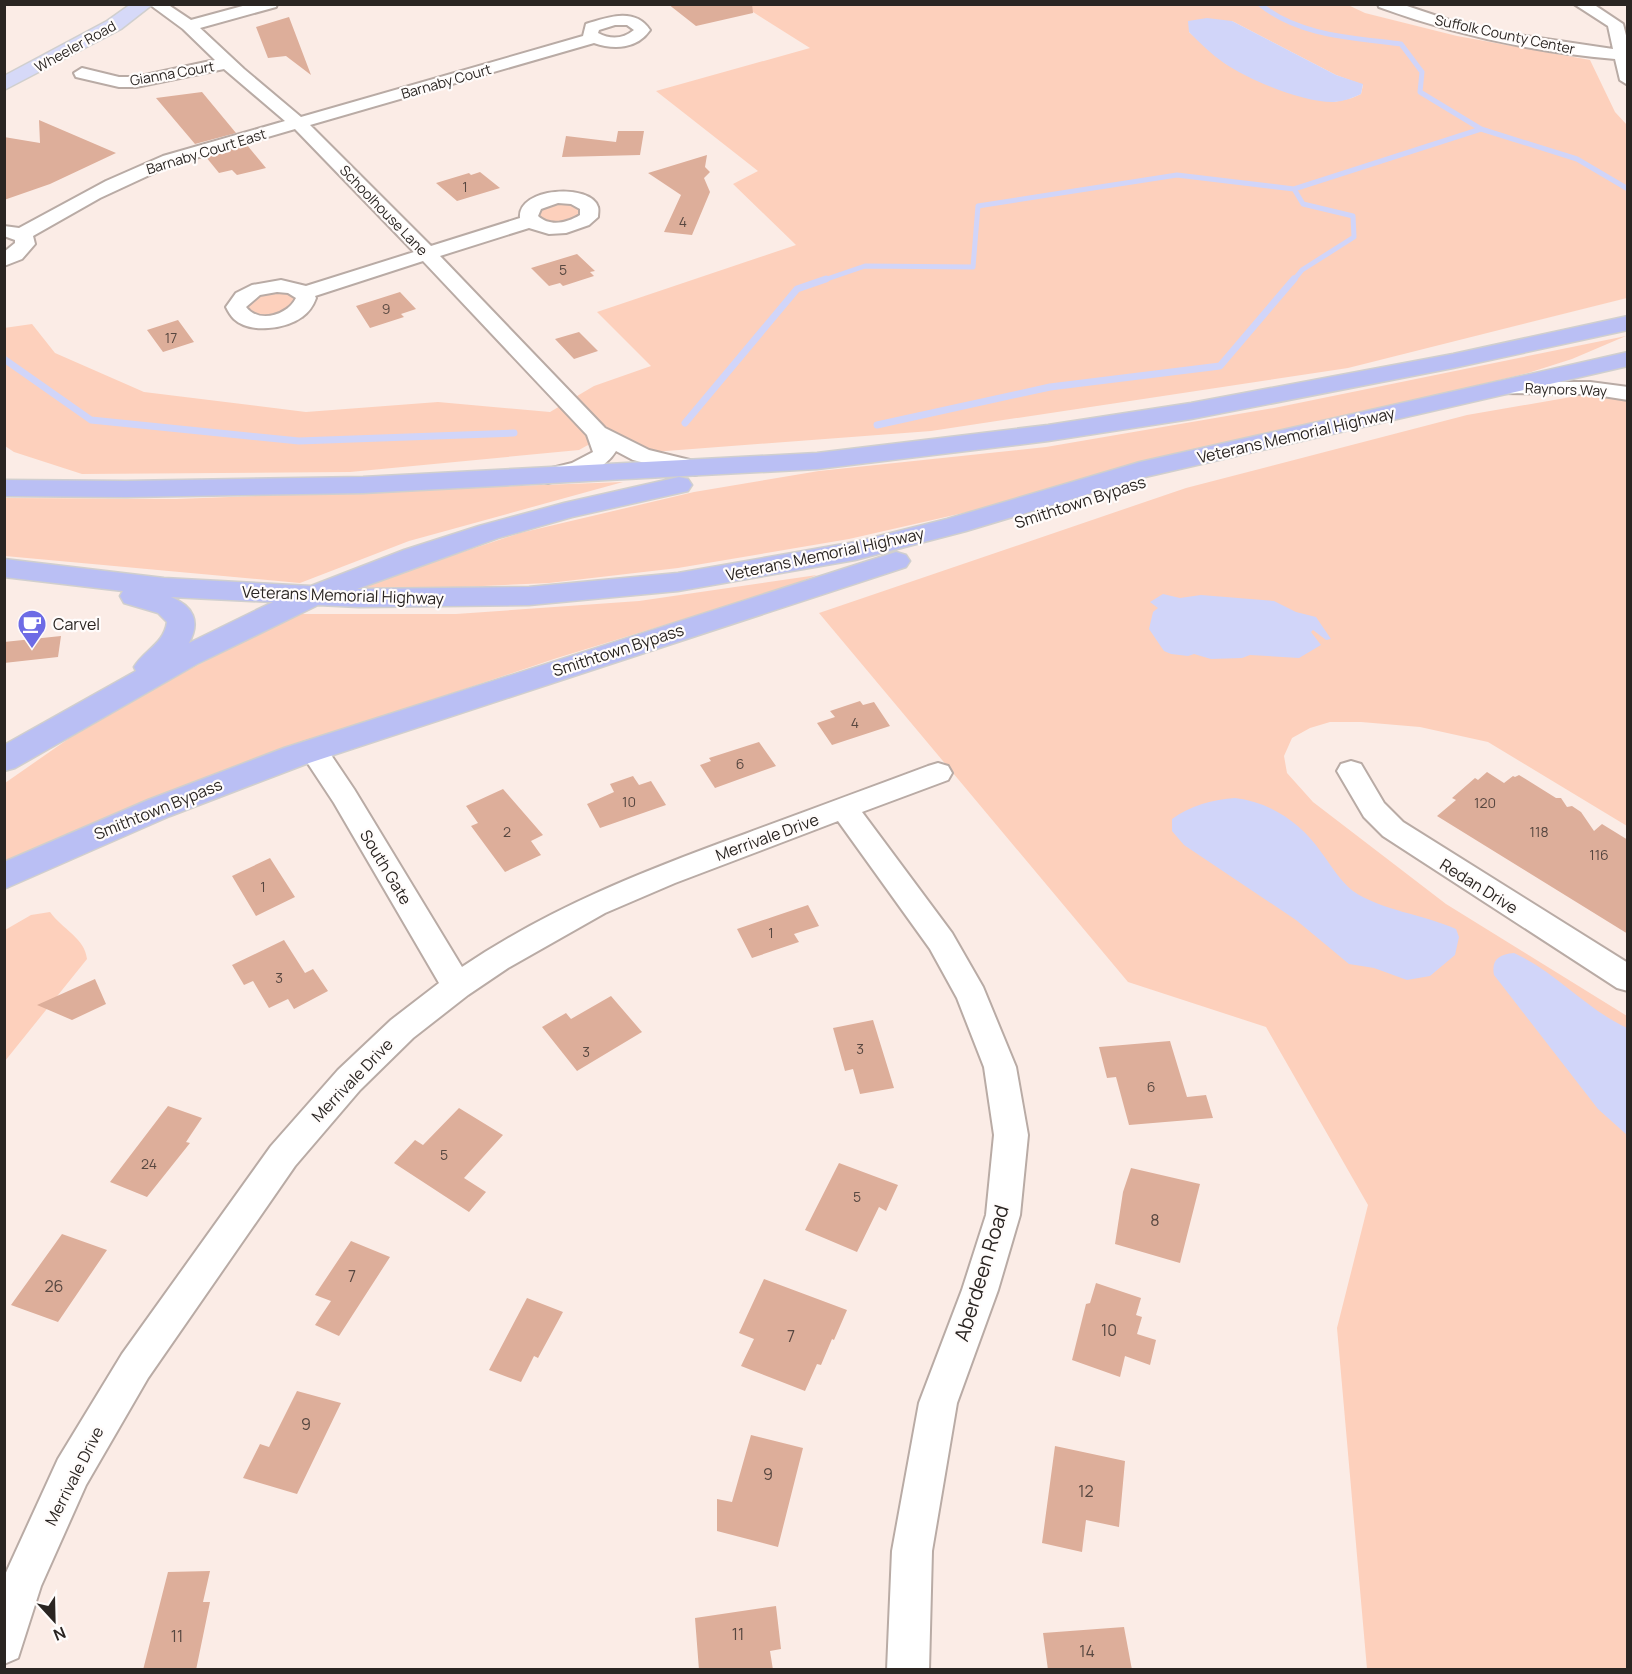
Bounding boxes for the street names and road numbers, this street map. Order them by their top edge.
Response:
street label: Suffolk County Center [1433,10,1577,58]
street label: Wheeler Road [31,16,119,76]
street label: Gianna Court [128,56,216,90]
street label: Barnaby Court [399,59,494,103]
street label: Barnaby Court East [144,124,269,178]
street label: Schoolhouse Lane [336,161,432,259]
street label: Raynors Way [1525,378,1608,400]
street label: Veterans Memorial Highway [1195,401,1397,468]
street label: Smithtown Bypass [1012,470,1148,534]
street label: Veterans Memorial Highway [724,522,927,586]
street label: Veterans Memorial Highway [242,580,445,610]
street label: Smithtown Bypass [550,618,686,682]
street label: Smithtown Bypass [91,773,225,845]
street label: Merrivale Drive [712,808,822,866]
street label: South Gate [355,826,417,908]
street label: Redan Drive [1436,853,1522,919]
street label: Merrivale Drive [306,1033,398,1127]
street label: Aberdeen Road [947,1201,1015,1345]
street label: Merrivale Drive [40,1423,108,1529]

